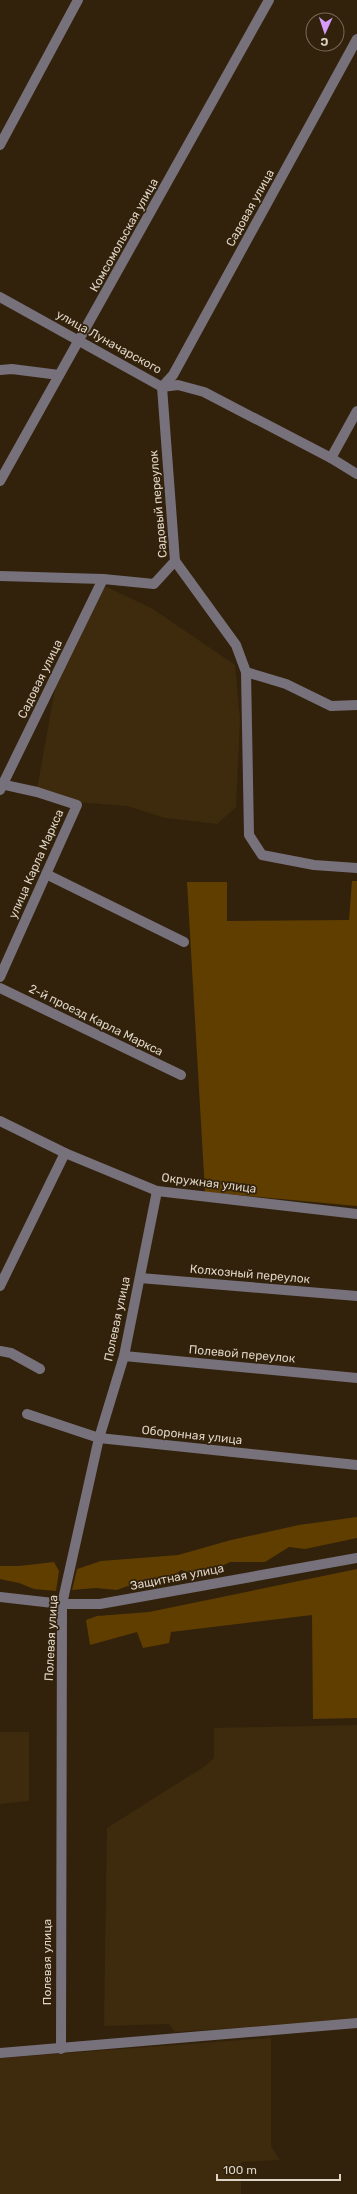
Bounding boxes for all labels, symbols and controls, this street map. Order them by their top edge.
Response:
north arrow [305,12,345,52]
text: С [320,35,329,48]
street label: Садовая улица [223,167,277,249]
street label: Комсомольская улица [87,176,161,294]
street label: улица Луначарского [54,307,164,377]
street label: Садовый переулок [146,449,170,558]
street label: Садовая улица [15,637,65,721]
street label: улица Карла Маркса [6,807,66,921]
street label: 2-й проезд Карла Маркса [27,981,165,1059]
street label: Окружная улица [161,1170,257,1196]
street label: Колхозный переулок [189,1262,311,1286]
street label: Полевая улица [101,1275,133,1363]
street label: Полевой переулок [188,1342,296,1366]
street label: Оборонная улица [141,1423,243,1447]
street label: Защитная улица [129,1561,225,1593]
street label: Полевая улица [42,1595,60,1681]
street label: Полевая улица [40,1919,54,2005]
scale bar [217,2156,340,2182]
text: 100 m [223,2163,257,2177]

